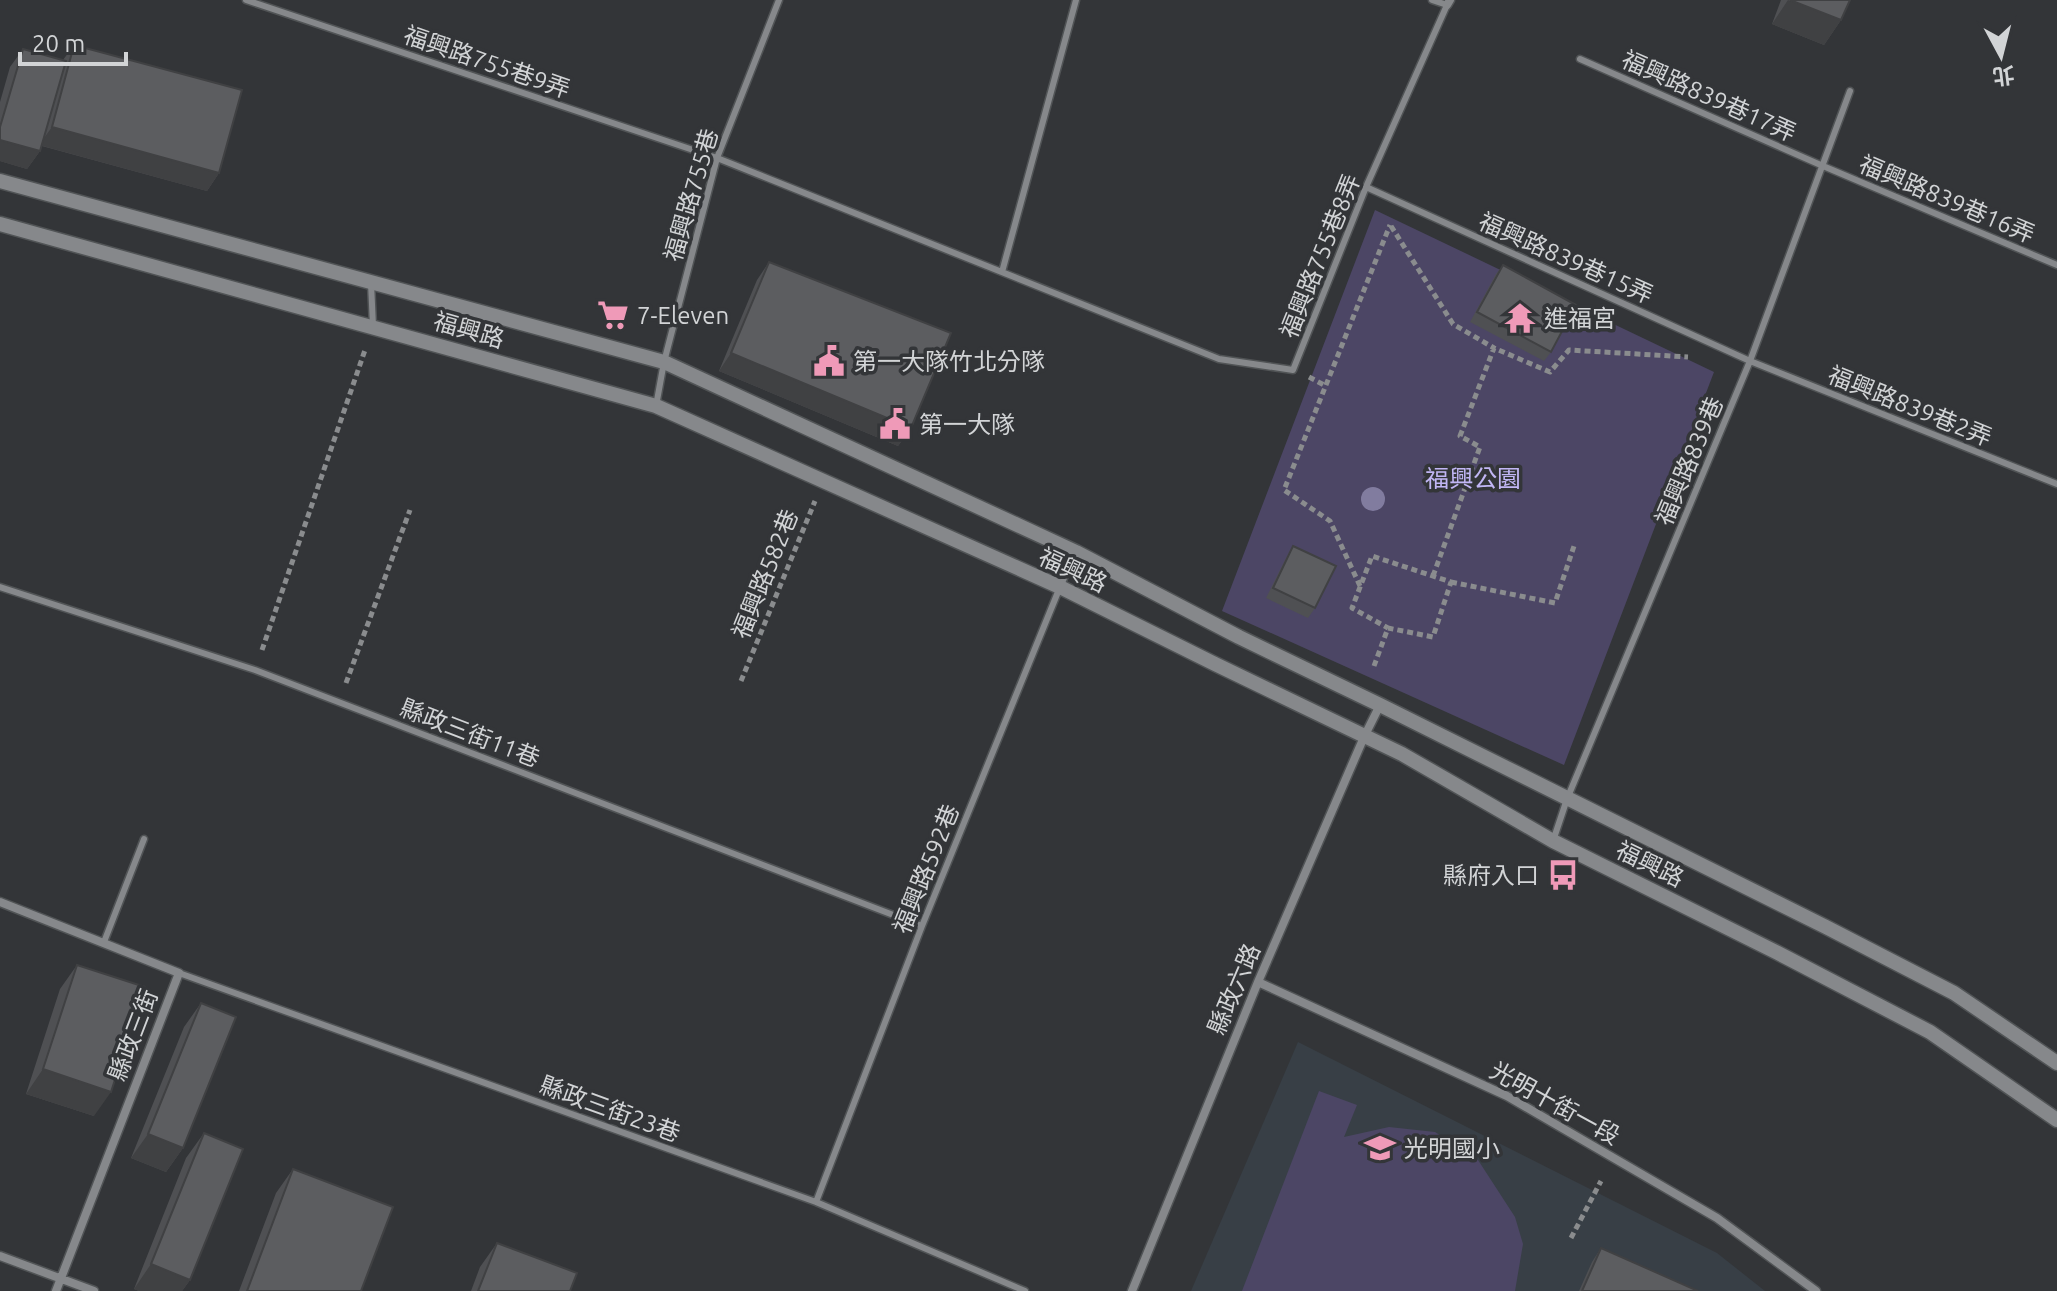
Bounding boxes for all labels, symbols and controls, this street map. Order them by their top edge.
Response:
scale bar [20,16,126,66]
north arrow [1961,16,2041,96]
street label: 福興路755巷9弄 [400,21,574,103]
text: 20 m [32,30,85,57]
street label: 福興路839巷17弄 [1618,45,1800,147]
text: 北 [1991,63,2016,90]
street label: 福興路755巷 [659,126,723,264]
street label: 福興路839巷16弄 [1855,150,2039,248]
street label: 福興路755巷8弄 [1275,170,1365,342]
street label: 福興路839巷15弄 [1475,207,1657,309]
supermarket icon: 7-Eleven [596,298,630,332]
temple icon: 進福宮 [1503,301,1537,335]
place label: 7-Eleven [637,302,729,329]
place label: 進福宮 [1544,305,1616,332]
street label: 福興路 [431,307,507,353]
public building icon: 第一大隊竹北分隊 [812,344,846,378]
place label: 第一大隊竹北分隊 [853,348,1045,375]
street label: 福興路839巷2弄 [1824,361,1996,451]
street label: 福興路839巷 [1650,393,1728,529]
public building icon: 第一大隊 [878,407,912,441]
place label: 第一大隊 [919,411,1015,438]
park label: 福興公園 [1425,465,1521,492]
street label: 福興路582巷 [727,506,803,642]
street label: 福興路 [1035,543,1111,597]
street label: 縣政三街11巷 [397,694,543,772]
street label: 福興路592巷 [888,801,964,937]
street label: 福興路 [1612,836,1688,892]
bus stop icon: 縣府入口 [1546,858,1580,892]
place label: 縣府入口 [1443,862,1539,889]
street label: 縣政六路 [1203,940,1265,1038]
street label: 縣政三街 [103,985,163,1085]
street label: 光明十街一段 [1485,1056,1625,1150]
street label: 縣政三街23巷 [536,1071,684,1147]
school or university icon: 光明國小 [1363,1131,1397,1165]
place label: 光明國小 [1404,1135,1500,1162]

